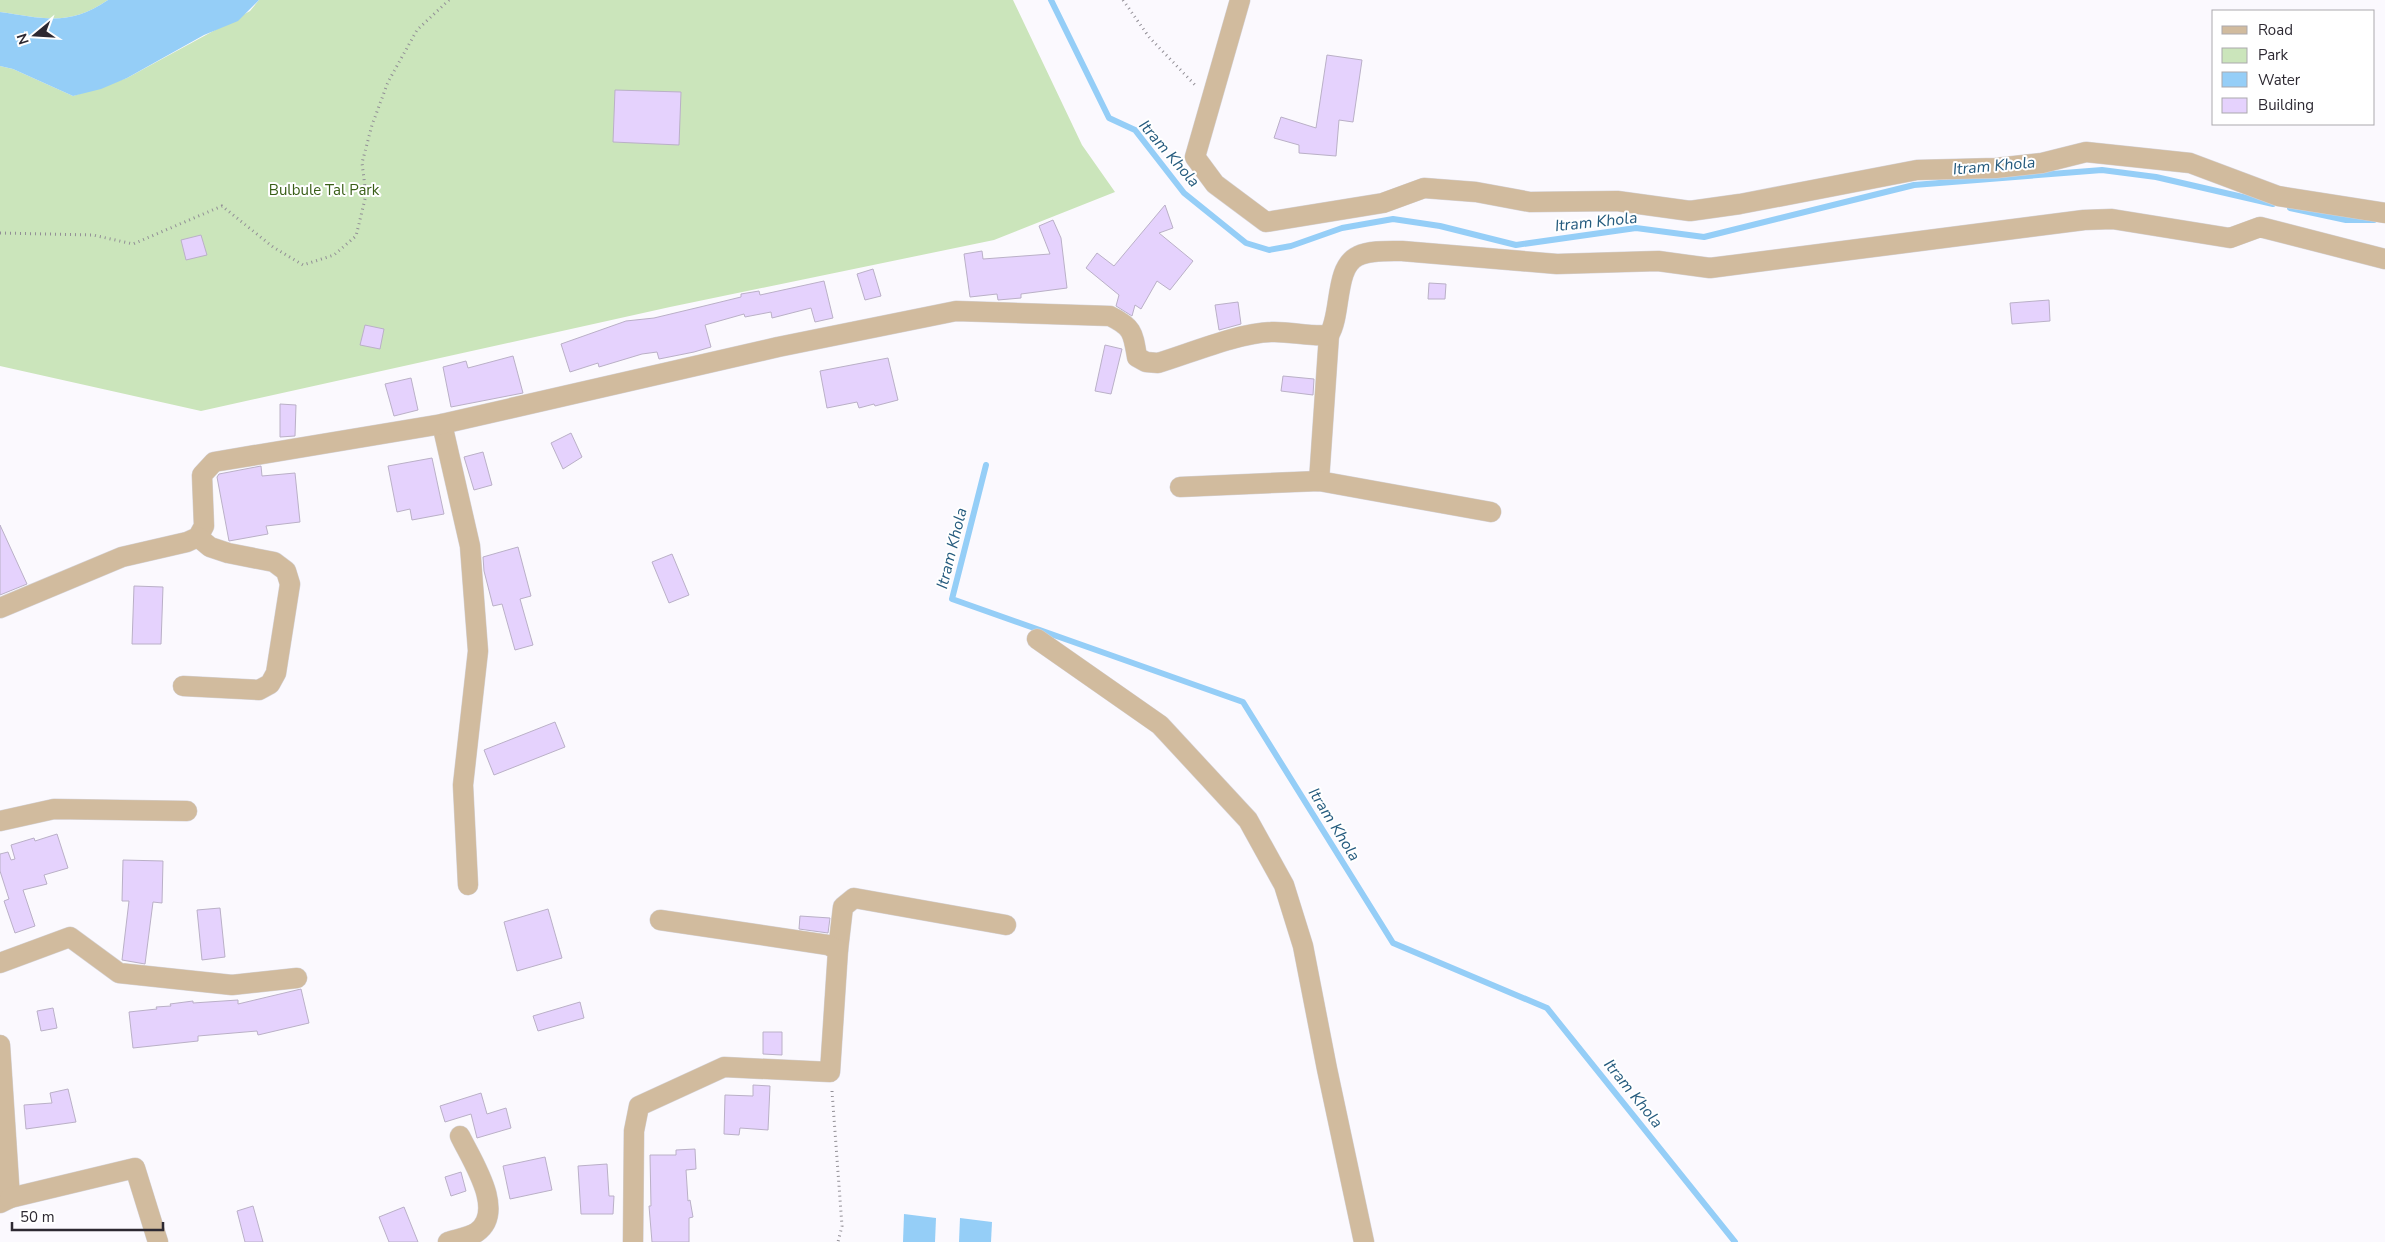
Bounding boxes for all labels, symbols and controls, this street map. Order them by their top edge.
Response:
north arrow [10,10,60,60]
legend [2212,10,2375,125]
text: Road [2258,20,2293,40]
text: N [12,31,34,47]
text: Park [2258,45,2288,65]
text: Water [2258,70,2301,90]
text: Building [2258,95,2314,115]
water label: Itram Khola [1134,115,1205,192]
water label: Itram Khola [1952,151,2036,181]
park label: Bulbule Tal Park [269,180,380,200]
water label: Itram Khola [1554,207,1638,237]
water label: Itram Khola [931,505,973,591]
water label: Itram Khola [1303,784,1365,865]
water label: Itram Khola [1599,1055,1668,1133]
scale bar [12,1200,164,1232]
text: 50 m [20,1207,55,1227]

